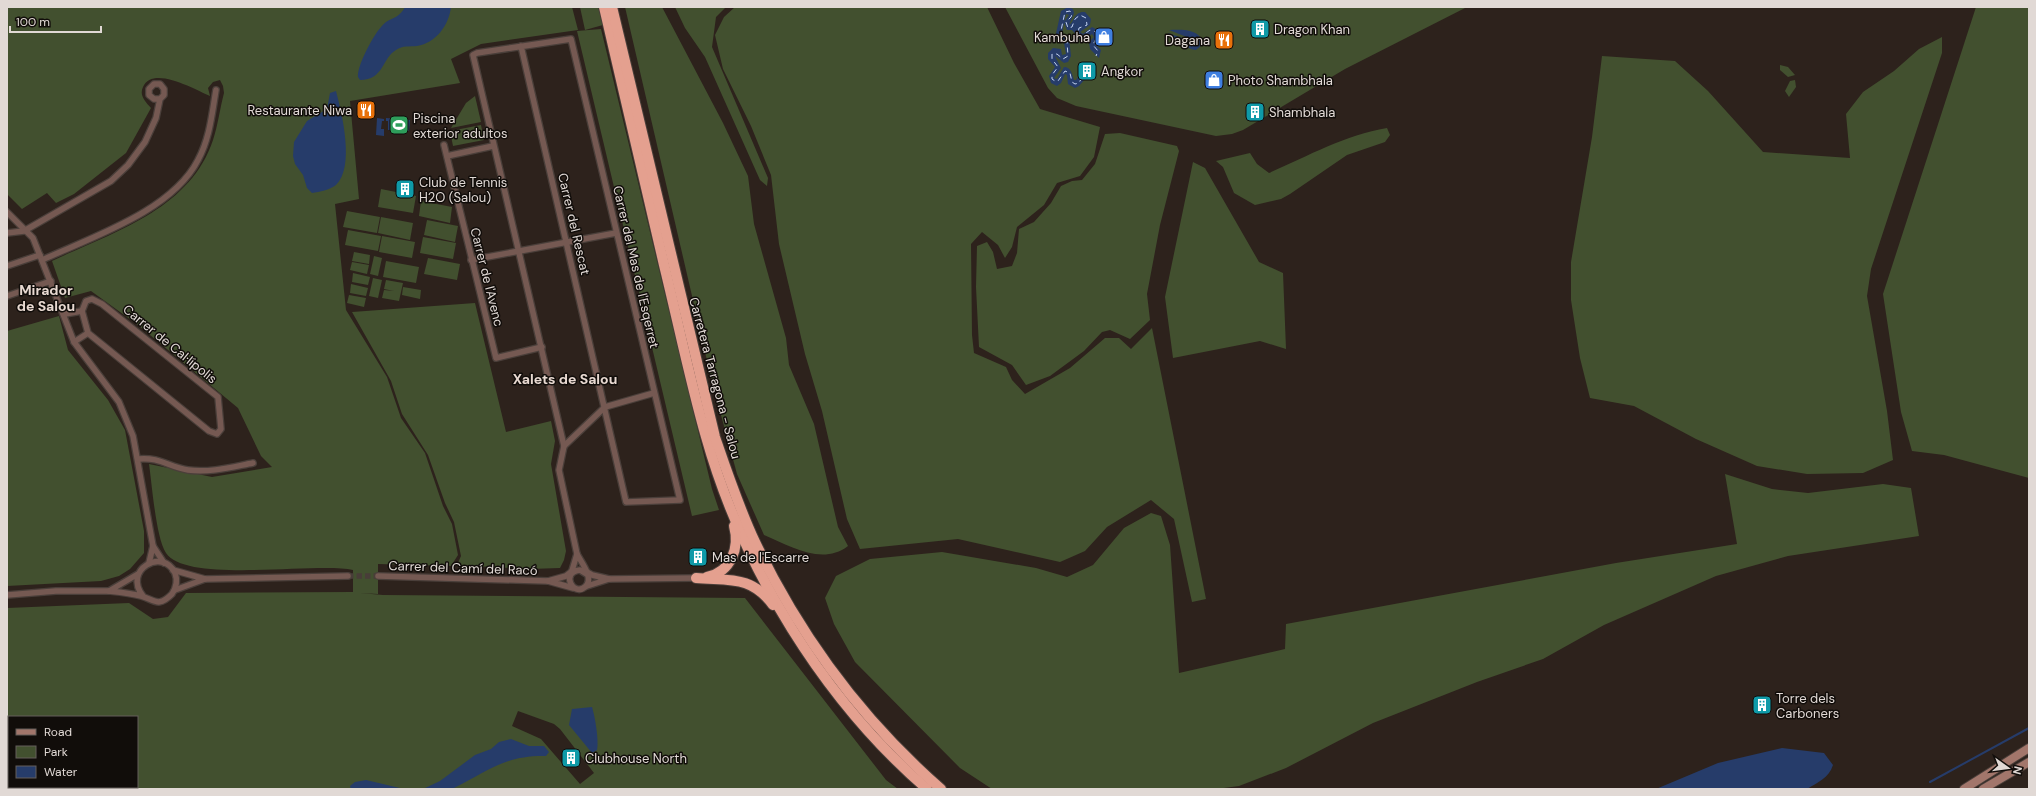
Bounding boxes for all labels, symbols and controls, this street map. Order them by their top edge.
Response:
scale bar [10,8,101,34]
text: 100 m [16,14,50,30]
building icon: Dragon Khan [1249,18,1271,40]
place label: Dragon Khan [1274,21,1350,38]
shop icon: Kambuha [1093,26,1115,48]
place label: Kambuha [1034,29,1090,46]
restaurant icon: Dagana [1213,29,1235,51]
place label: Dagana [1165,32,1210,49]
building icon: Angkor [1076,60,1098,82]
place label: Angkor [1101,63,1143,80]
shop icon: Photo Shambhala [1203,69,1225,91]
place label: Photo Shambhala [1228,72,1333,89]
restaurant icon: Restaurante Niwa [355,99,377,121]
building icon: Shambhala [1244,101,1266,123]
place label: Restaurante Niwa [247,102,352,119]
place label: Shambhala [1269,104,1335,121]
place label: Piscina exterior adultos [413,110,507,142]
sports icon: Piscina exterior adultos [388,114,410,136]
street label: Carrer del Rescat [554,171,594,277]
place label: Club de Tennis H2O (Salou) [419,174,507,206]
building icon: Club de Tennis H2O (Salou) [394,178,416,200]
street label: Carrer del Mas de l'Esqerret [609,184,663,350]
street label: Carrer de l'Avenc [466,226,508,328]
district label: Mirador de Salou [17,281,75,315]
street label: Carretera Tarragona - Salou [685,295,745,461]
street label: Carrer de Cal·lípolis [119,301,221,387]
district label: Xalets de Salou [513,370,617,388]
building icon: Mas de l'Escarre [687,546,709,568]
place label: Mas de l'Escarre [712,549,809,566]
street label: Carrer del Camí del Racó [388,557,538,579]
place label: Torre dels Carboners [1776,690,1839,722]
building icon: Torre dels Carboners [1751,694,1773,716]
legend [8,716,138,788]
text: Road [44,724,72,740]
text: Park [44,744,68,760]
building icon: Clubhouse North [560,747,582,769]
north arrow [1988,748,2028,788]
place label: Clubhouse North [585,750,687,767]
text: Water [44,764,78,780]
text: N [2010,765,2025,776]

